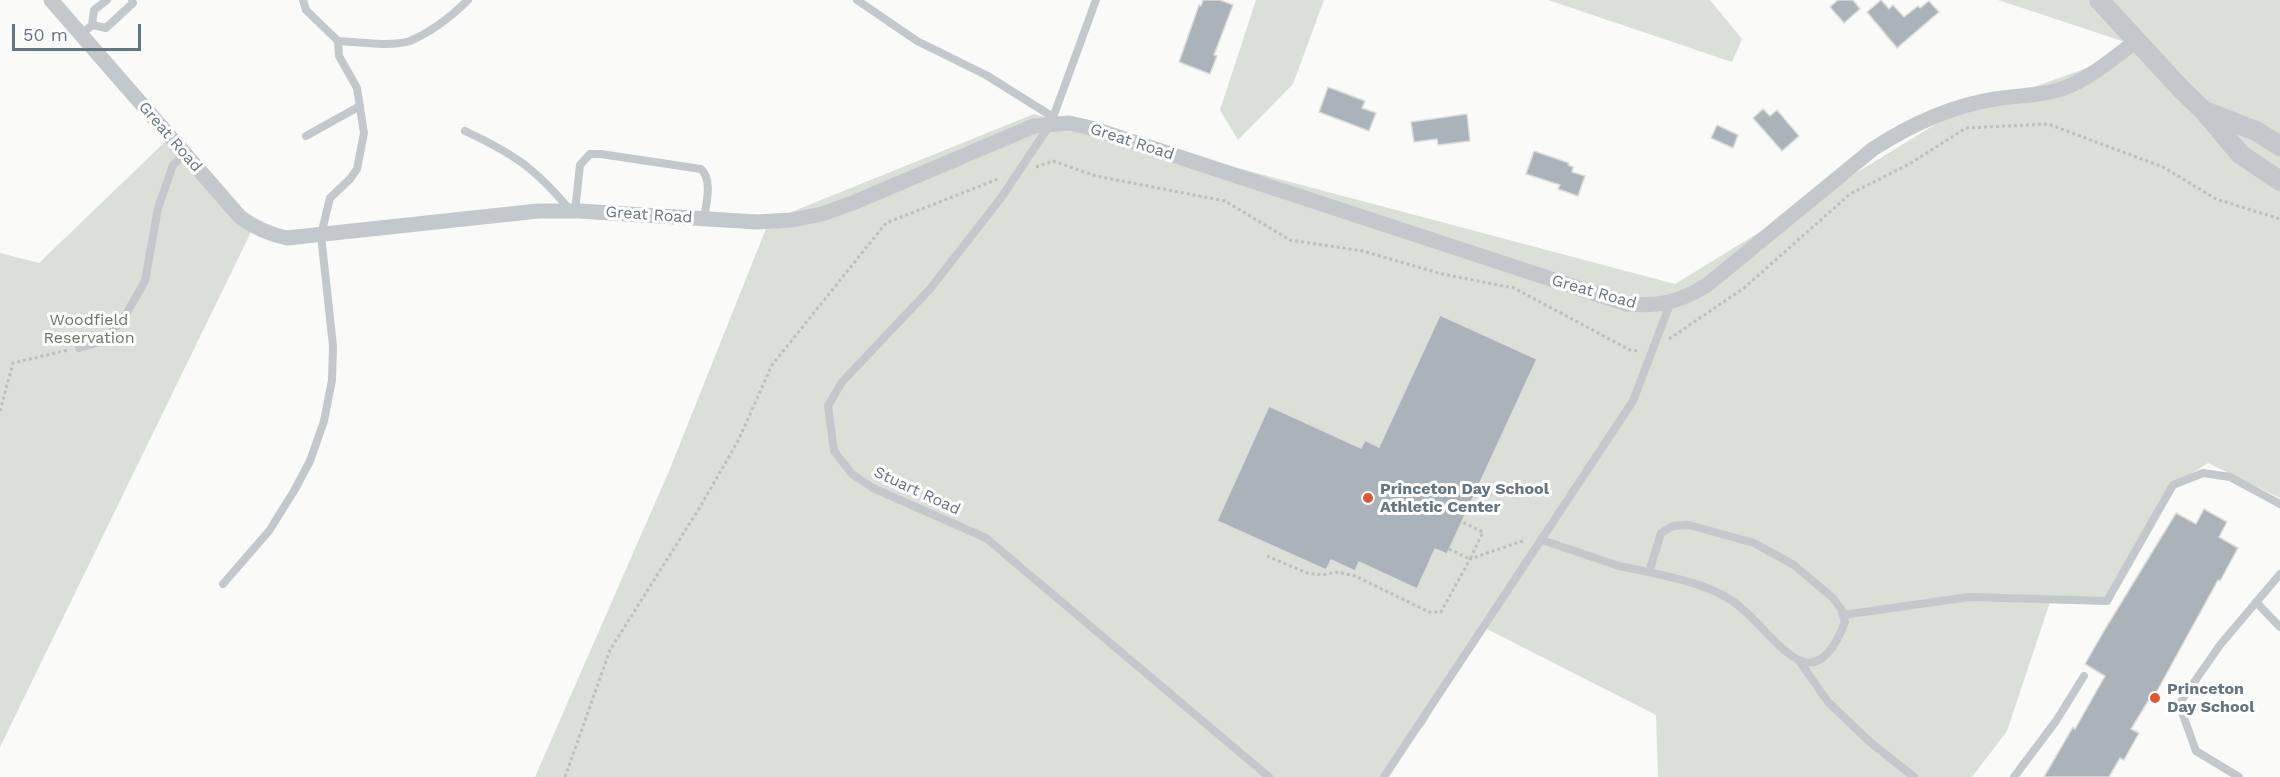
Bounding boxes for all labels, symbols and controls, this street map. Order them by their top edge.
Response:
scale bar [15,12,144,50]
text: 50 m [23,24,68,45]
street label: Great Road [134,98,206,176]
street label: Great Road [1088,119,1176,165]
street label: Great Road [605,202,693,228]
street label: Great Road [1550,271,1638,313]
park label: Woodfield Reservation [43,310,135,348]
street label: Stuart Road [871,463,963,519]
place label: Princeton Day School Athletic Center [1380,479,1549,517]
marker: Princeton Day School Athletic Center [1361,491,1375,505]
place label: Princeton Day School [2167,679,2254,717]
marker: Princeton Day School [2148,691,2162,705]

